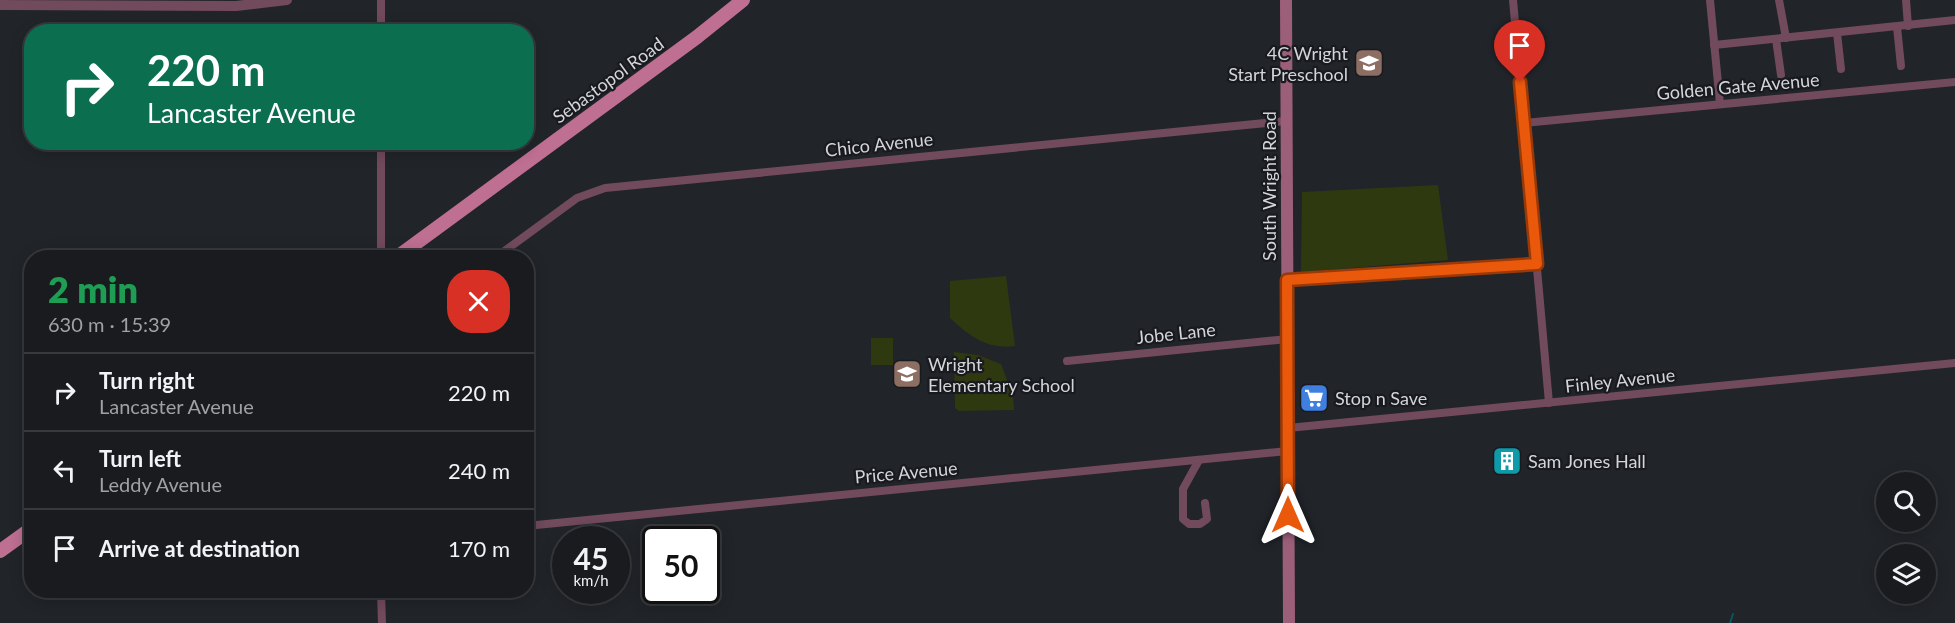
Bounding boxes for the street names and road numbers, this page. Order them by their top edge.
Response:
street label: Sebastopol Road [548,32,668,128]
street label: Golden Gate Avenue [1656,68,1820,104]
street label: South Wright Road [1258,111,1280,261]
street label: Chico Avenue [824,127,934,161]
street label: Jobe Lane [1135,318,1217,348]
street label: Finley Avenue [1564,363,1676,397]
street label: Price Avenue [854,457,958,487]

